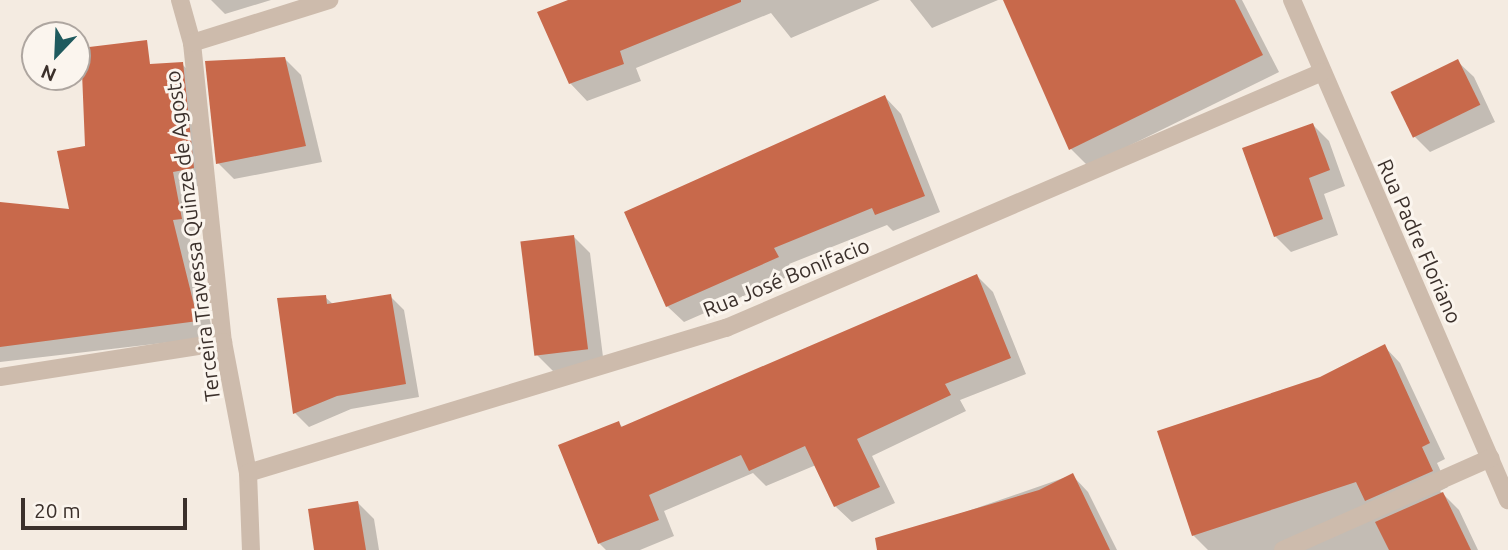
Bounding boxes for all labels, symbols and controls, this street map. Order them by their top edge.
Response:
north arrow [21,21,91,91]
text: N [38,61,59,86]
street label: Terceira Travessa Quinze de Agosto [159,69,225,403]
street label: Rua Padre Floriano [1372,155,1468,327]
street label: Rua José Bonifacio [699,232,873,322]
scale bar [24,484,191,528]
text: 20 m [34,498,81,522]

